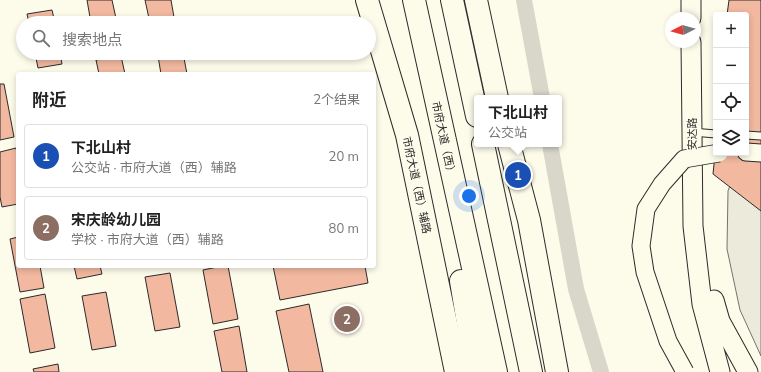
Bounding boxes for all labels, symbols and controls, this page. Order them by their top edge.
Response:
north arrow [665,12,701,48]
map controls [713,12,749,156]
button: + [713,12,749,48]
search box [16,16,376,60]
icon: search [30,27,52,49]
text: 搜索地点 [62,30,122,49]
button: − [713,48,749,84]
button: locate [713,84,749,120]
text: 附近 [32,89,66,110]
text: 2个结果 [313,91,360,107]
popup [474,95,562,147]
street label: 市府大道（西） [429,100,459,178]
text: 下北山村 [488,103,548,122]
street label: 安达路 [685,118,699,151]
button: layers [713,120,749,156]
text: 公交站 [488,124,527,140]
street label: 市府大道（西）辅路 [400,135,434,235]
text: 下北山村 [71,138,131,157]
text: 1 [42,148,50,164]
text: 20 m [329,148,359,164]
text: 公交站 · 市府大道（西）辅路 [71,159,237,175]
pin: 1 [505,160,531,190]
your location [459,186,479,206]
text: 宋庆龄幼儿园 [71,210,161,229]
text: 2 [42,220,50,236]
text: 80 m [329,220,359,236]
text: 学校 · 市府大道（西）辅路 [71,231,224,247]
pin: 2 [334,304,360,334]

